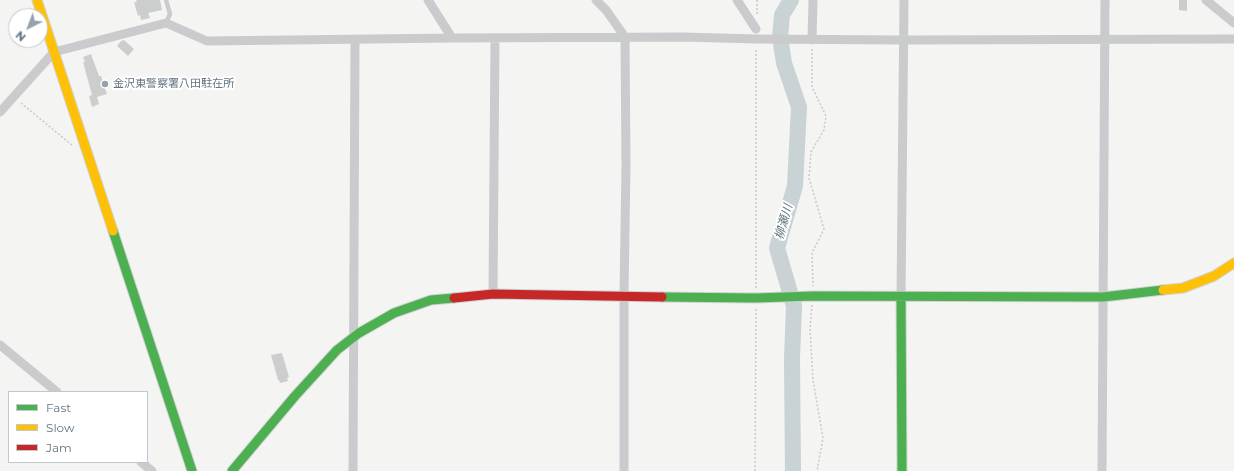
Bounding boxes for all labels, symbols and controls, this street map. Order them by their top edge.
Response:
north arrow [8,8,48,48]
text: N [13,28,29,44]
place label: 金沢東警察署八田駐在所 [113,77,234,91]
marker: 金沢東警察署八田駐在所 [100,79,110,89]
water label: 柳瀬川 [772,203,796,241]
legend [8,391,148,463]
text: Fast [46,400,71,415]
text: Slow [46,420,75,435]
text: Jam [46,440,72,455]

